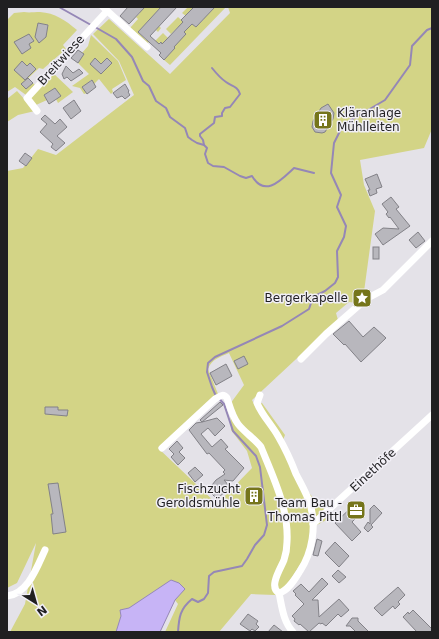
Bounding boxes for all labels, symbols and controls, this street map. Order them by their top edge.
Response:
street label: Breitwiese [35,32,87,88]
place label: Kläranlage Mühlleiten [337,106,401,134]
building icon: Kläranlage Mühlleiten [312,109,334,131]
place icon: Bergerkapelle [351,287,373,309]
place label: Bergerkapelle [265,291,348,305]
street label: Einethöfe [347,445,399,495]
place label: Fischzucht Geroldsmühle [156,482,240,510]
building icon: Fischzucht Geroldsmühle [243,485,265,507]
place label: Team Bau - Thomas Pittl [267,496,342,524]
office icon: Team Bau - Thomas Pittl [345,499,367,521]
north arrow [16,583,56,623]
text: N [34,603,49,619]

